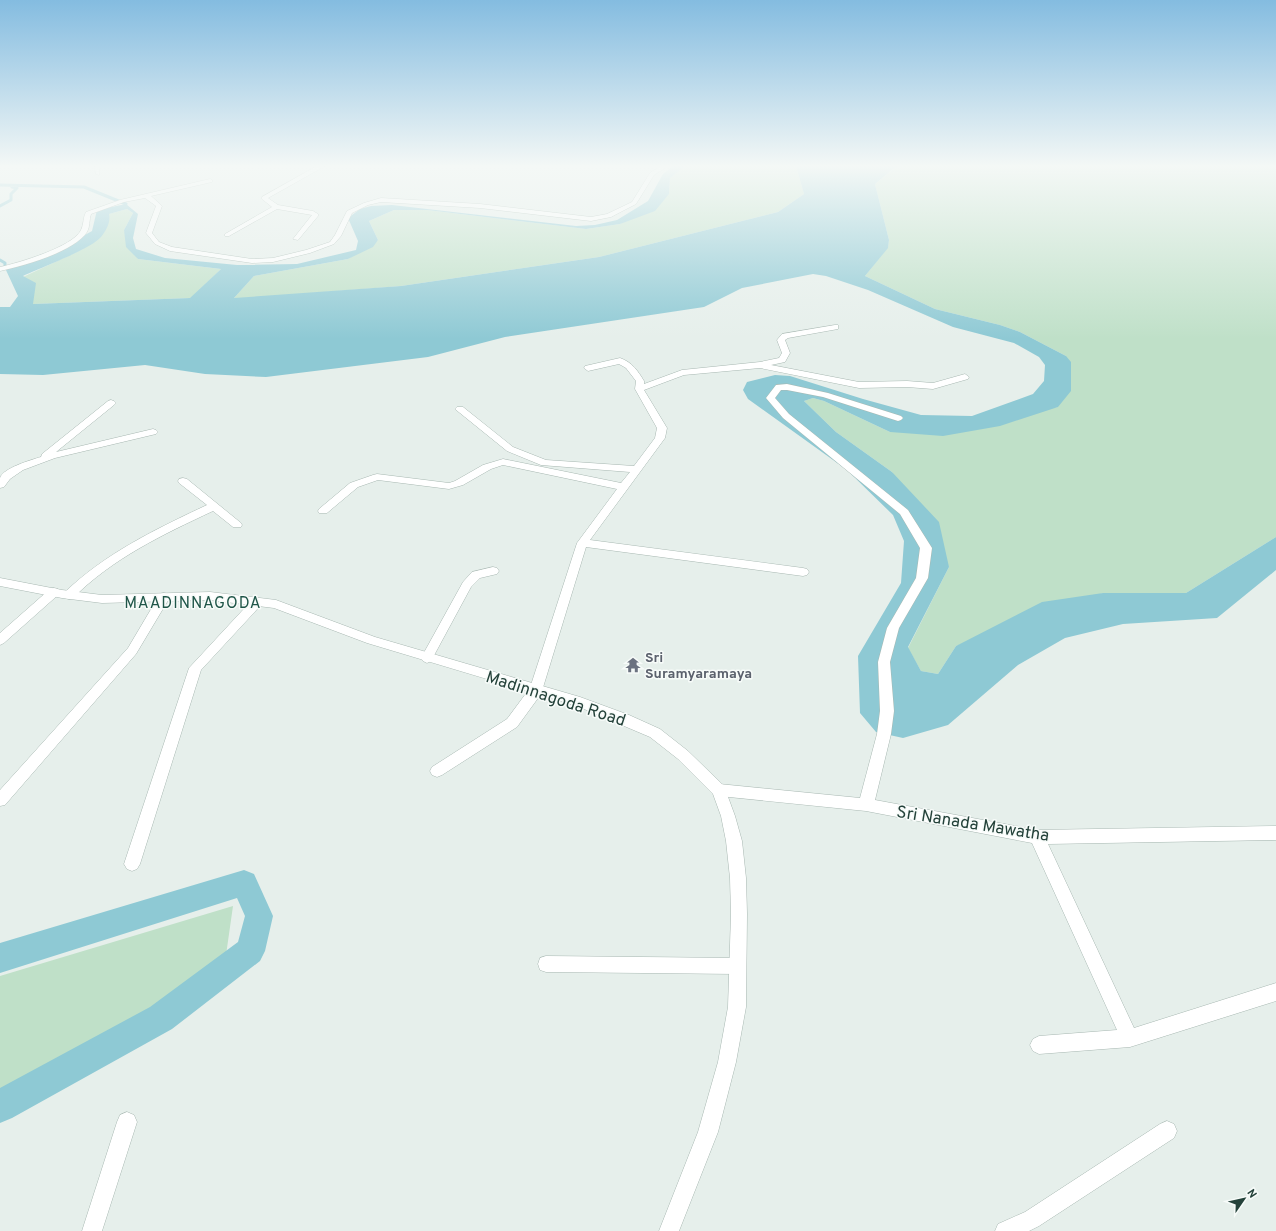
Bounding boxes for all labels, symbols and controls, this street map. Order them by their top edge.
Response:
district label: MAADINNAGODA [124,594,262,614]
place label: Sri Suramyaramaya [645,650,752,683]
temple icon: Sri Suramyaramaya [624,656,642,674]
street label: Madinnagoda Road [483,667,628,733]
street label: Sri Nanada Mawatha [895,802,1051,848]
north arrow [1224,1179,1264,1219]
text: N [1243,1187,1259,1201]

